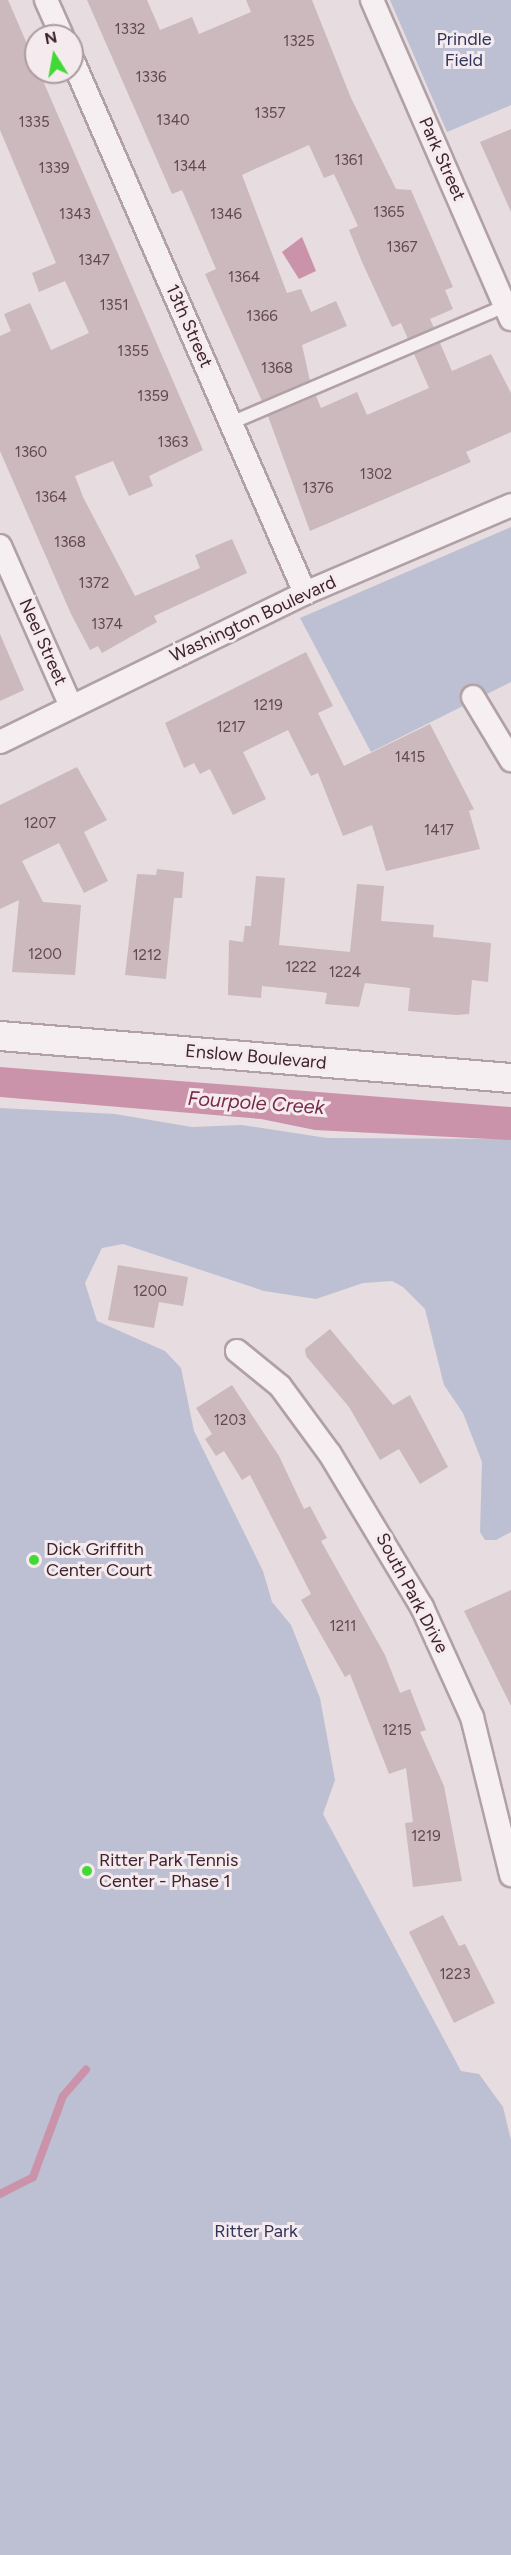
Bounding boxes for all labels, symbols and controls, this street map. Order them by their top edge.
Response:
house number: 1332 [115,21,145,39]
north arrow [24,24,84,84]
text: N [43,27,59,48]
park label: Prindle Field [437,29,491,72]
house number: 1325 [283,33,315,51]
house number: 1336 [135,69,167,87]
house number: 1357 [254,105,286,123]
house number: 1340 [156,112,190,130]
house number: 1335 [18,114,50,132]
street label: Park Street [414,114,470,204]
house number: 1361 [334,152,364,170]
house number: 1344 [174,158,206,176]
house number: 1339 [38,160,70,178]
house number: 1365 [373,204,405,222]
house number: 1343 [59,206,91,224]
house number: 1346 [210,206,242,224]
house number: 1367 [387,239,417,257]
house number: 1347 [78,252,110,270]
house number: 1364 [228,269,260,287]
street label: 13th Street [161,281,217,371]
house number: 1351 [99,297,129,315]
house number: 1366 [246,308,278,326]
house number: 1355 [117,343,149,361]
house number: 1368 [261,360,293,378]
house number: 1359 [137,388,169,406]
house number: 1363 [157,434,189,452]
house number: 1360 [15,444,47,462]
house number: 1302 [360,466,392,484]
house number: 1376 [303,480,333,498]
house number: 1364 [35,489,67,507]
house number: 1368 [54,534,86,552]
street label: Washington Boulevard [167,571,339,667]
house number: 1372 [79,575,109,593]
street label: Neel Street [14,595,72,689]
house number: 1374 [91,616,123,634]
house number: 1219 [253,697,283,715]
house number: 1217 [217,719,245,737]
house number: 1415 [395,749,425,767]
house number: 1207 [24,815,56,833]
house number: 1417 [424,822,454,840]
house number: 1200 [28,946,62,964]
house number: 1212 [132,947,162,965]
house number: 1222 [285,959,317,977]
house number: 1224 [329,964,361,982]
street label: Enslow Boulevard [184,1040,328,1074]
water label: Fourpole Creek [187,1086,325,1120]
house number: 1200 [133,1283,167,1301]
house number: 1203 [214,1412,246,1430]
street label: South Park Drive [371,1529,453,1657]
place label: Dick Griffith Center Court [46,1539,152,1582]
marker: Dick Griffith Center Court [27,1553,41,1567]
house number: 1211 [330,1618,356,1636]
house number: 1215 [382,1722,412,1740]
house number: 1219 [411,1828,441,1846]
place label: Ritter Park Tennis Center - Phase 1 [99,1850,238,1892]
marker: Ritter Park Tennis Center - Phase 1 [80,1864,94,1878]
house number: 1223 [439,1966,471,1984]
park label: Ritter Park [214,2220,298,2242]

